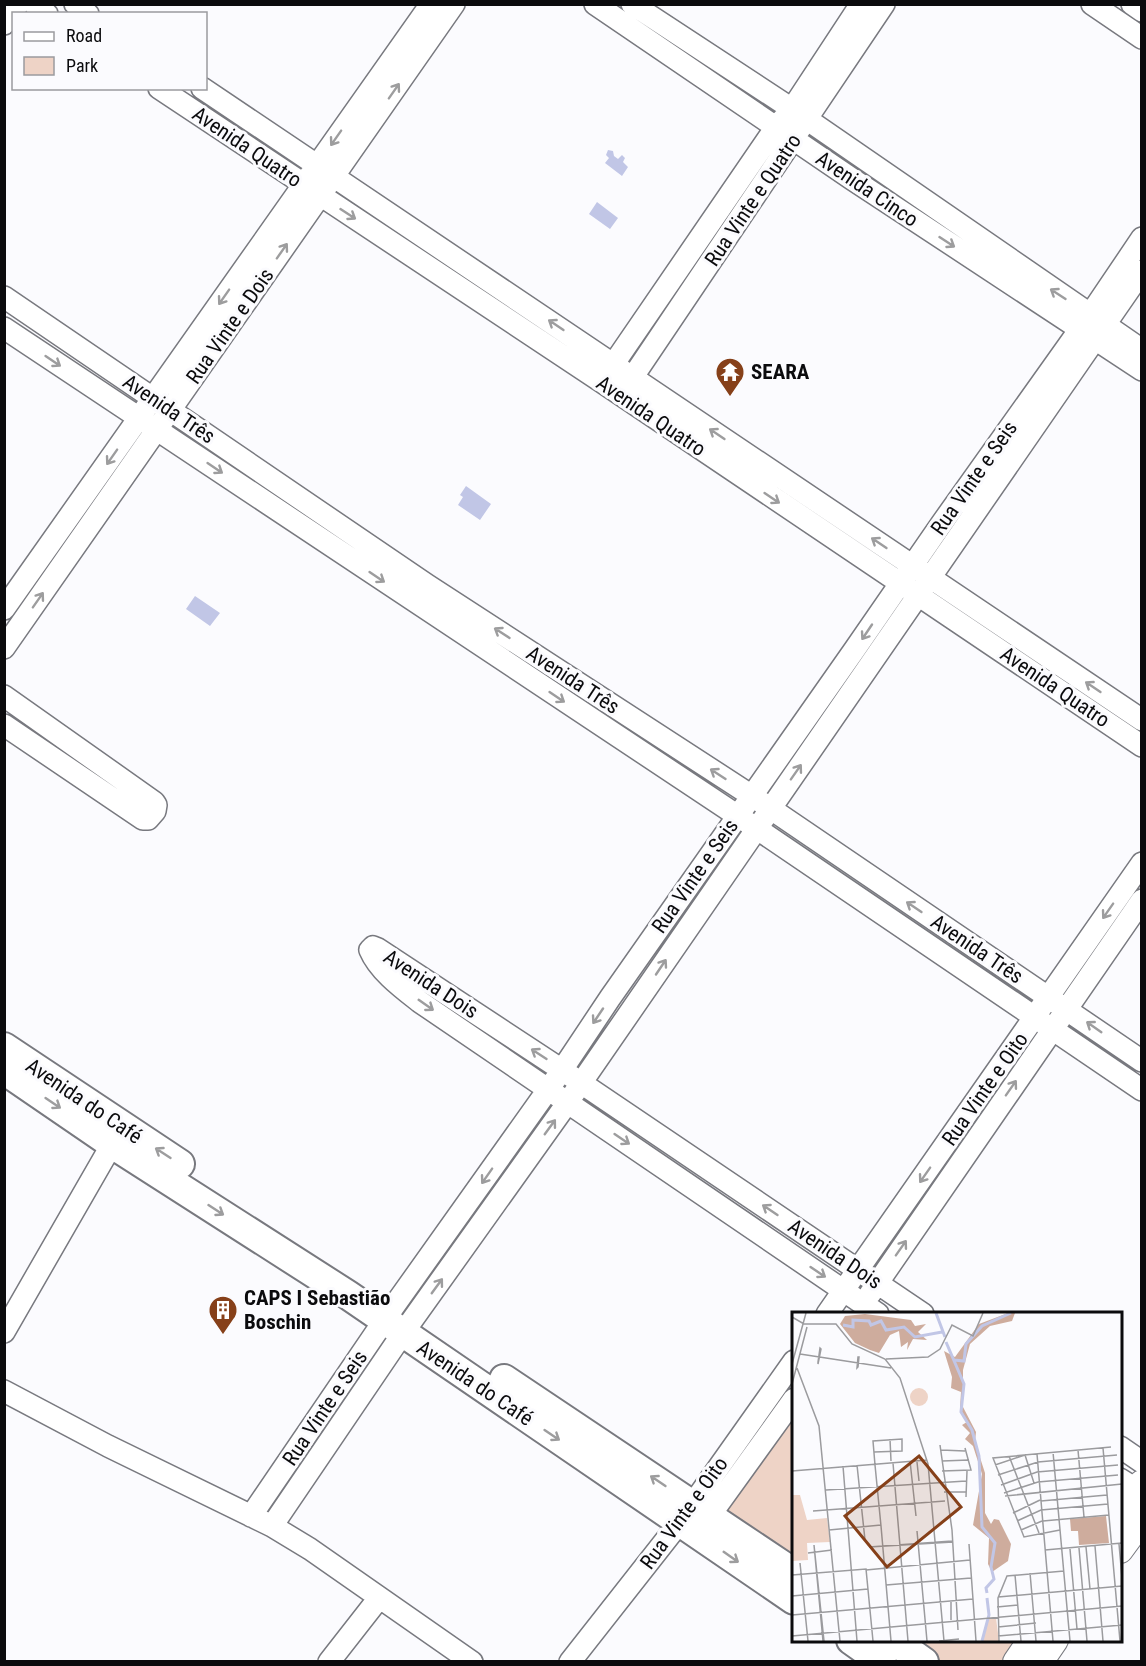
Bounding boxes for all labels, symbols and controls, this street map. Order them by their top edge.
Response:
legend [12,12,207,90]
text: Road [66,25,102,46]
text: Park [66,55,98,76]
one-way arrow [388,83,400,100]
street label: Avenida Quatro [188,102,306,192]
street label: Rua Vinte e Quatro [700,129,806,271]
one-way arrow [330,130,343,146]
street label: Avenida Cinco [811,146,923,232]
one-way arrow [339,208,356,220]
one-way arrow [938,236,955,248]
one-way arrow [276,243,288,259]
street label: Rua Vinte e Dois [181,264,279,388]
one-way arrow [1050,288,1067,300]
one-way arrow [218,289,230,305]
one-way arrow [548,319,565,331]
one-way arrow [44,355,61,367]
temple icon: SEARA [714,356,746,398]
place label: SEARA [751,360,810,384]
street label: Avenida Três [118,369,220,449]
street label: Avenida Quatro [592,371,710,461]
street label: Rua Vinte e Seis [926,416,1022,540]
one-way arrow [710,428,726,440]
one-way arrow [106,448,118,464]
one-way arrow [207,462,224,475]
one-way arrow [763,492,780,504]
one-way arrow [872,537,888,549]
one-way arrow [369,570,386,583]
one-way arrow [32,592,44,609]
one-way arrow [860,624,873,641]
one-way arrow [493,627,510,640]
street label: Avenida Três [522,641,624,719]
street label: Avenida Quatro [996,642,1114,732]
one-way arrow [1085,681,1102,693]
one-way arrow [548,691,565,703]
one-way arrow [790,764,802,780]
one-way arrow [710,768,727,780]
street label: Rua Vinte e Seis [647,814,743,938]
one-way arrow [906,900,923,913]
one-way arrow [1102,903,1114,919]
street label: Avenida Três [926,909,1028,989]
street label: Avenida Dois [379,945,483,1023]
one-way arrow [655,959,667,975]
one-way arrow [417,999,433,1011]
one-way arrow [592,1007,604,1023]
one-way arrow [1086,1021,1102,1033]
street label: Rua Vinte e Oito [937,1028,1033,1150]
one-way arrow [530,1048,547,1061]
street label: Avenida do Café [22,1053,147,1149]
one-way arrow [1005,1080,1017,1096]
one-way arrow [44,1097,60,1109]
one-way arrow [544,1120,556,1136]
one-way arrow [613,1132,630,1145]
one-way arrow [155,1147,172,1159]
one-way arrow [919,1166,931,1183]
one-way arrow [481,1167,493,1183]
one-way arrow [207,1204,224,1217]
one-way arrow [763,1204,779,1216]
street label: Avenida Dois [784,1214,886,1294]
one-way arrow [895,1241,907,1257]
one-way arrow [809,1266,825,1278]
one-way arrow [430,1278,443,1294]
place label: CAPS I Sebastião Boschin [244,1286,390,1334]
building icon: CAPS I Sebastião Boschin [207,1294,239,1336]
inset map [792,1312,1122,1642]
street label: Avenida do Café [413,1335,538,1431]
street label: Rua Vinte e Seis [278,1346,372,1470]
one-way arrow [544,1429,560,1441]
street label: Rua Vinte e Oito [635,1452,733,1574]
one-way arrow [651,1475,667,1487]
one-way arrow [722,1551,738,1563]

